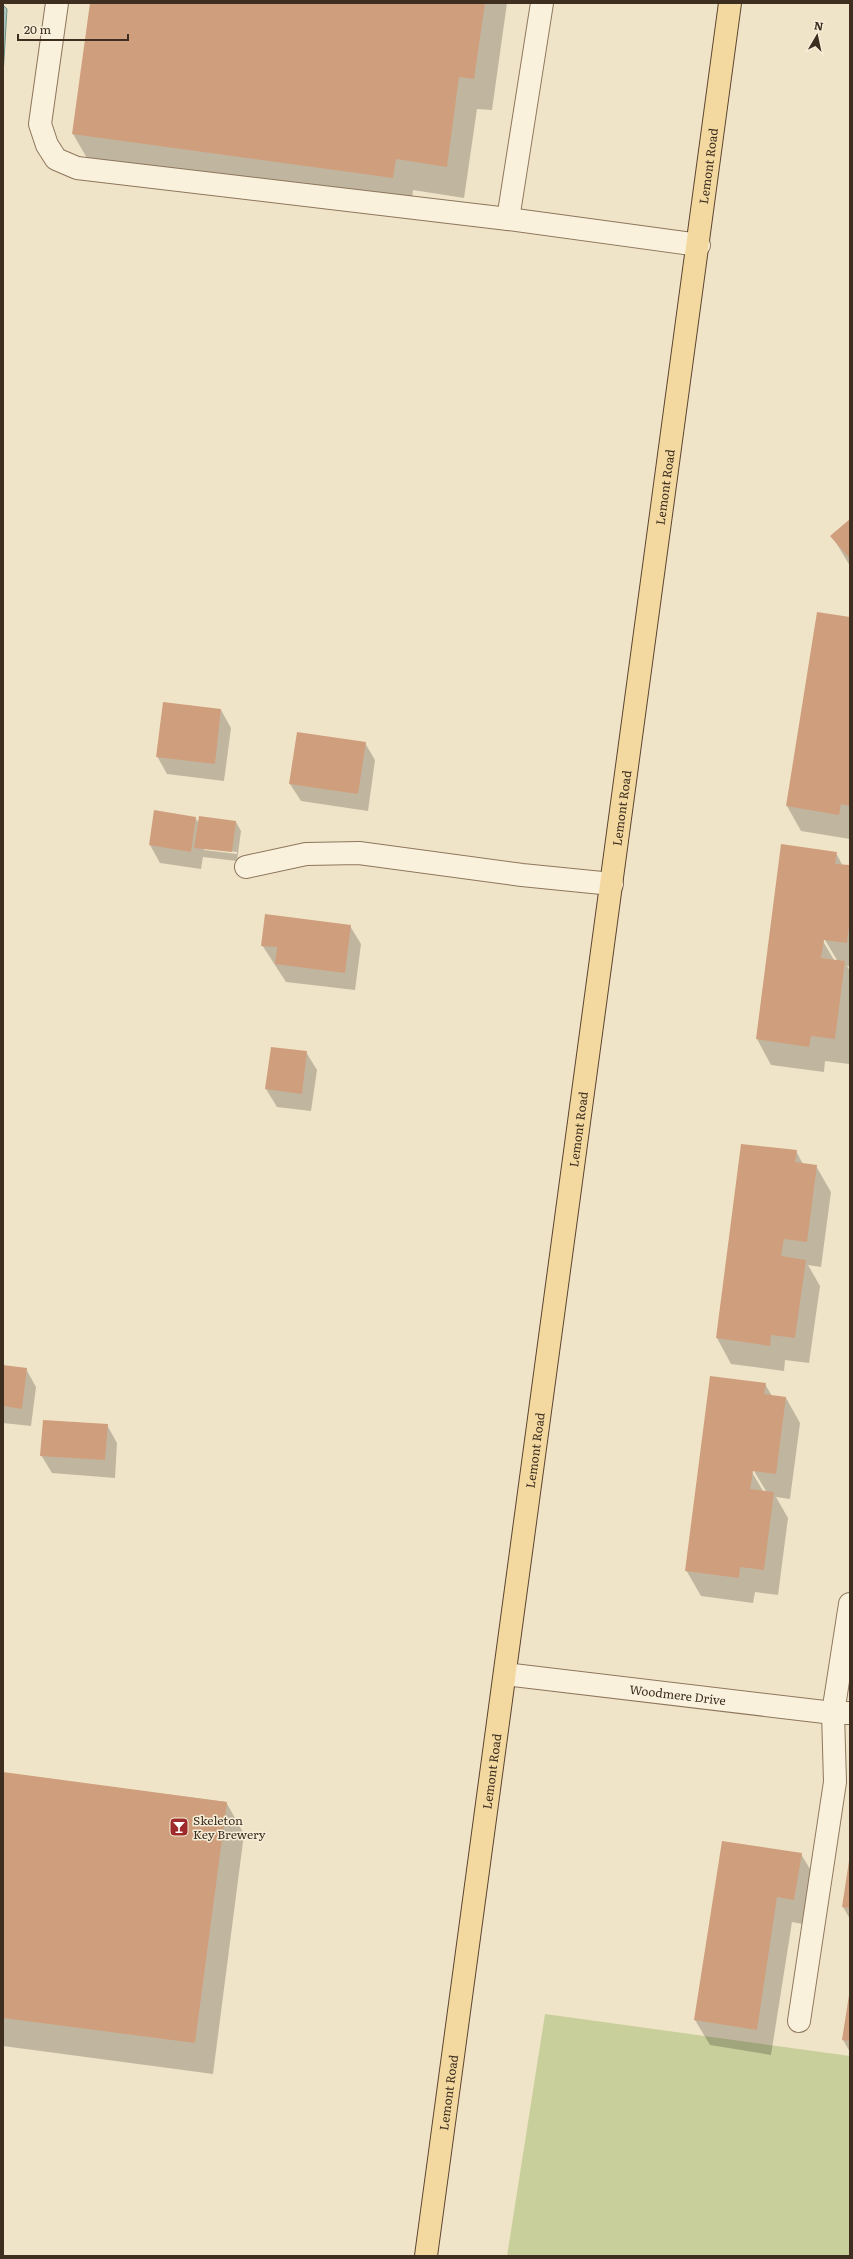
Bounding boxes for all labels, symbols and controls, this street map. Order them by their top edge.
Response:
scale bar [18,16,128,42]
north arrow [797,16,837,56]
text: N [813,17,825,34]
text: 20 m [24,20,51,38]
street label: Lemont Road [694,126,722,205]
street label: Lemont Road [651,447,679,526]
street label: Lemont Road [607,768,635,847]
street label: Lemont Road [564,1090,592,1168]
street label: Lemont Road [521,1411,549,1489]
street label: Woodmere Drive [629,1680,727,1709]
street label: Lemont Road [477,1732,505,1810]
place label: Skeleton Key Brewery [193,1811,266,1843]
bar icon: Skeleton Key Brewery [168,1816,190,1838]
street label: Lemont Road [434,2053,462,2131]

